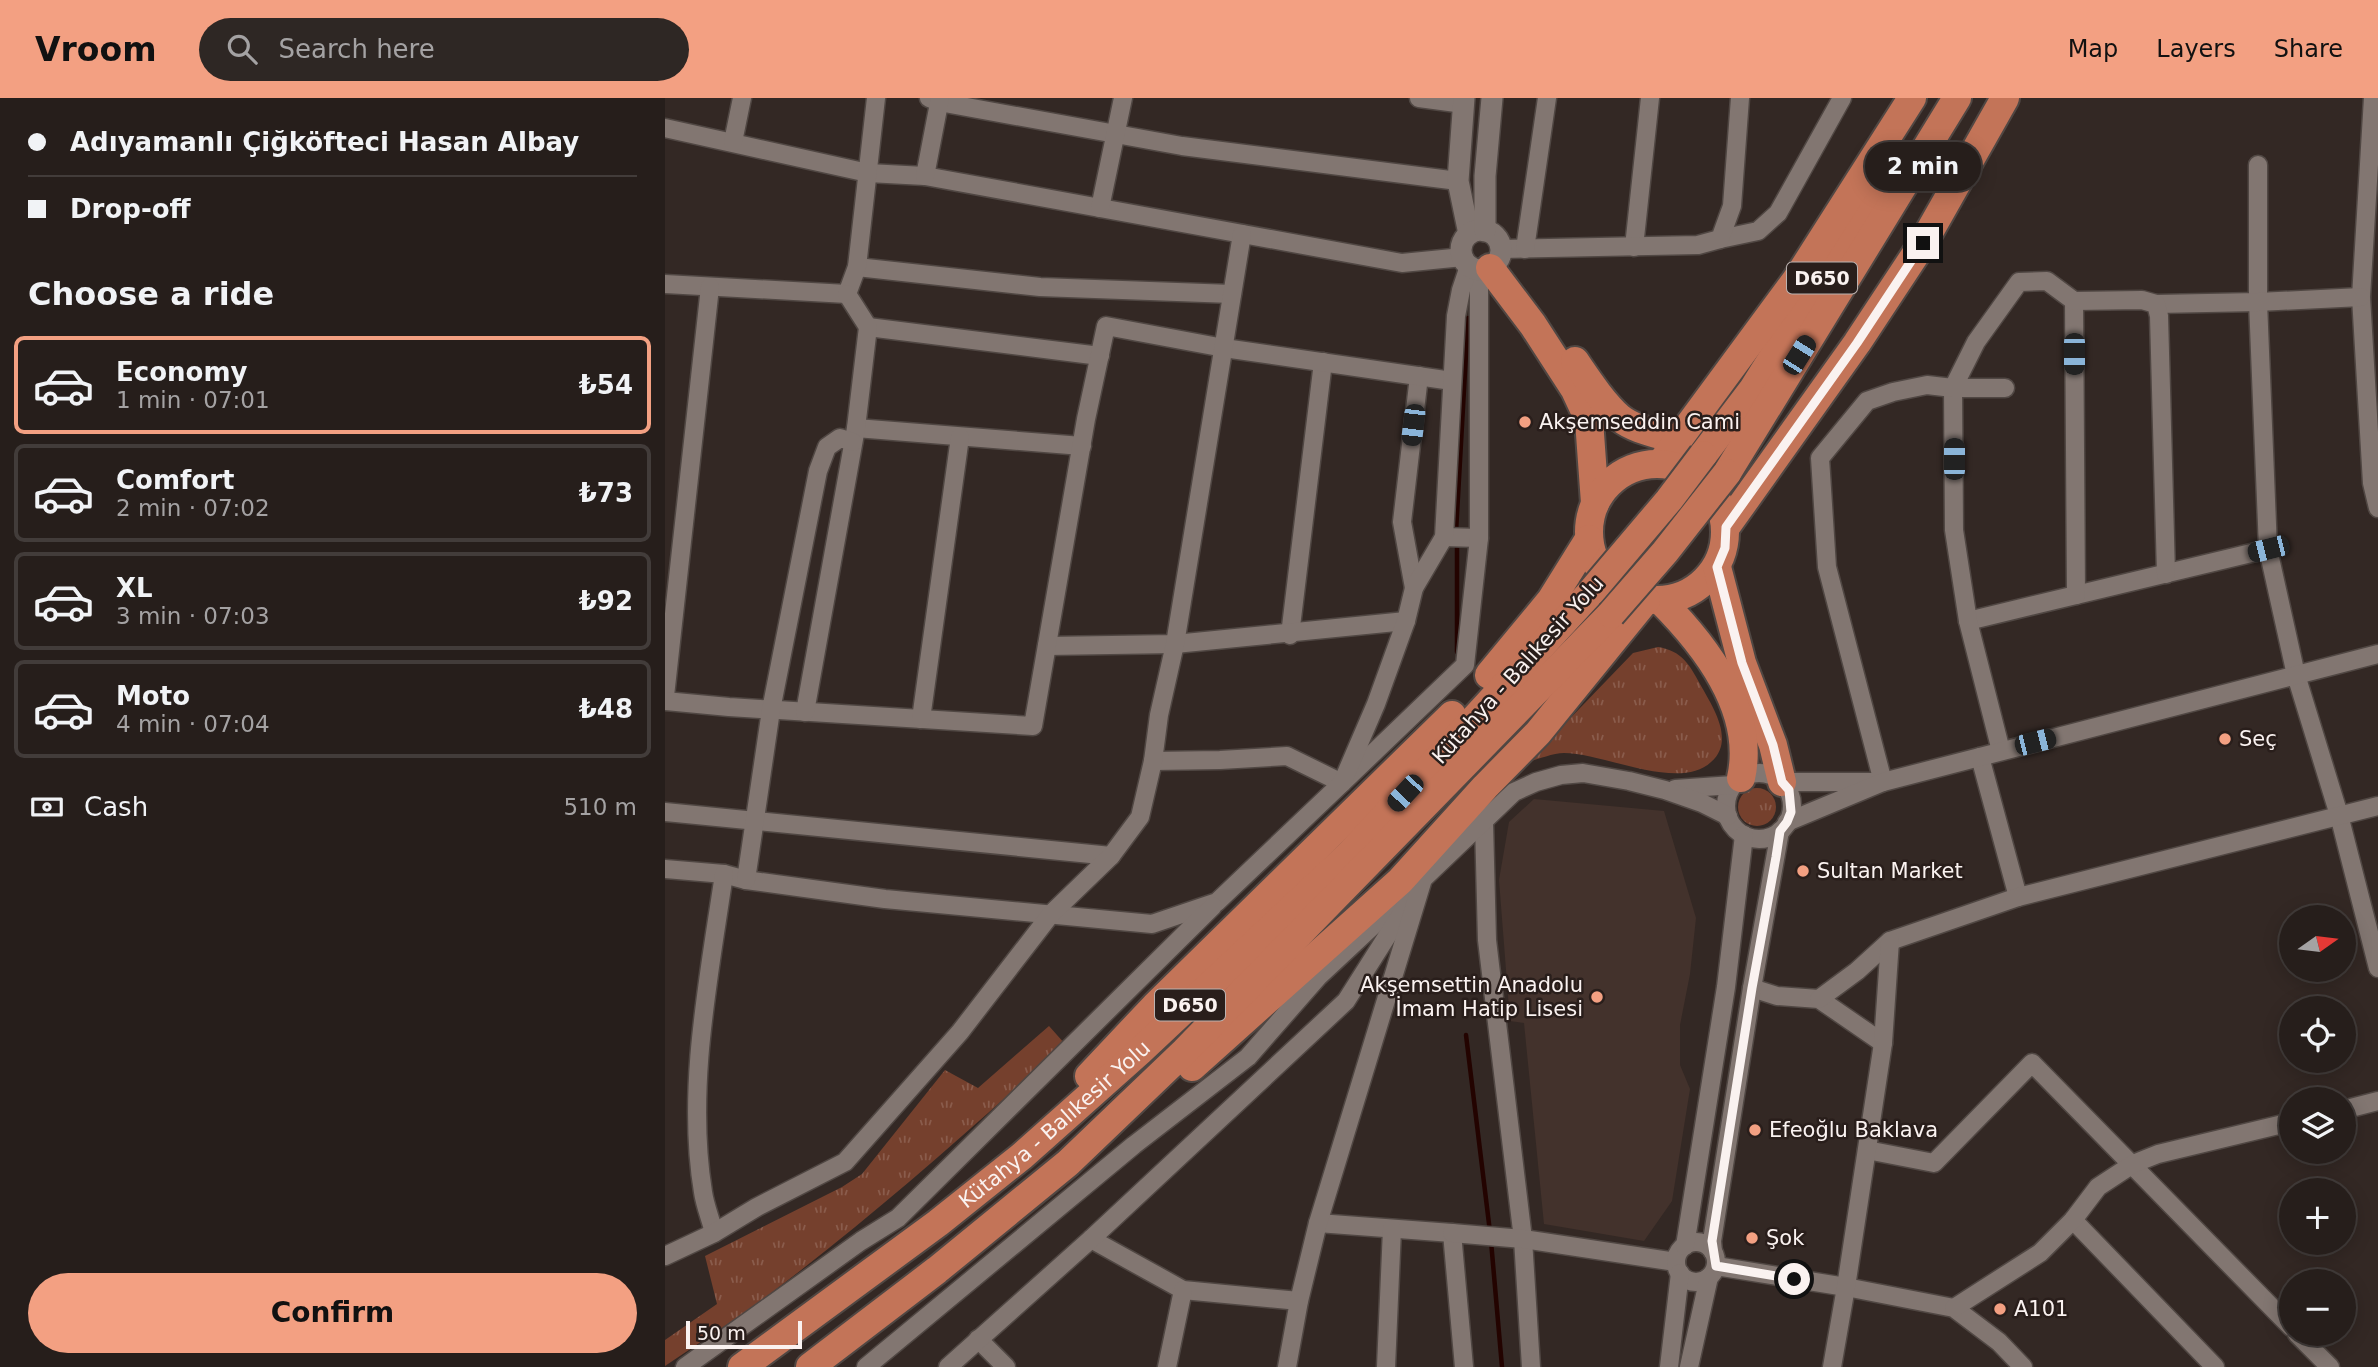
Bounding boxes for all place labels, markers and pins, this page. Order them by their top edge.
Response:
place label: Akşemseddin Cami [1539,410,1740,434]
marker: Akşemseddin Cami [1517,414,1533,430]
place label: Seç [2239,727,2277,751]
marker: Seç [2217,731,2233,747]
place label: Sultan Market [1817,859,1963,883]
marker: Sultan Market [1795,863,1811,879]
place label: Akşemsettin Anadolu İmam Hatip Lisesi [1360,973,1583,1021]
marker: Akşemsettin Anadolu İmam Hatip Lisesi [1589,989,1605,1005]
place label: Efeoğlu Baklava [1769,1118,1938,1142]
marker: Efeoğlu Baklava [1747,1122,1763,1138]
place label: Şok [1766,1226,1805,1250]
marker: Şok [1744,1230,1760,1246]
place label: A101 [2014,1297,2068,1321]
marker: A101 [1992,1301,2008,1317]

